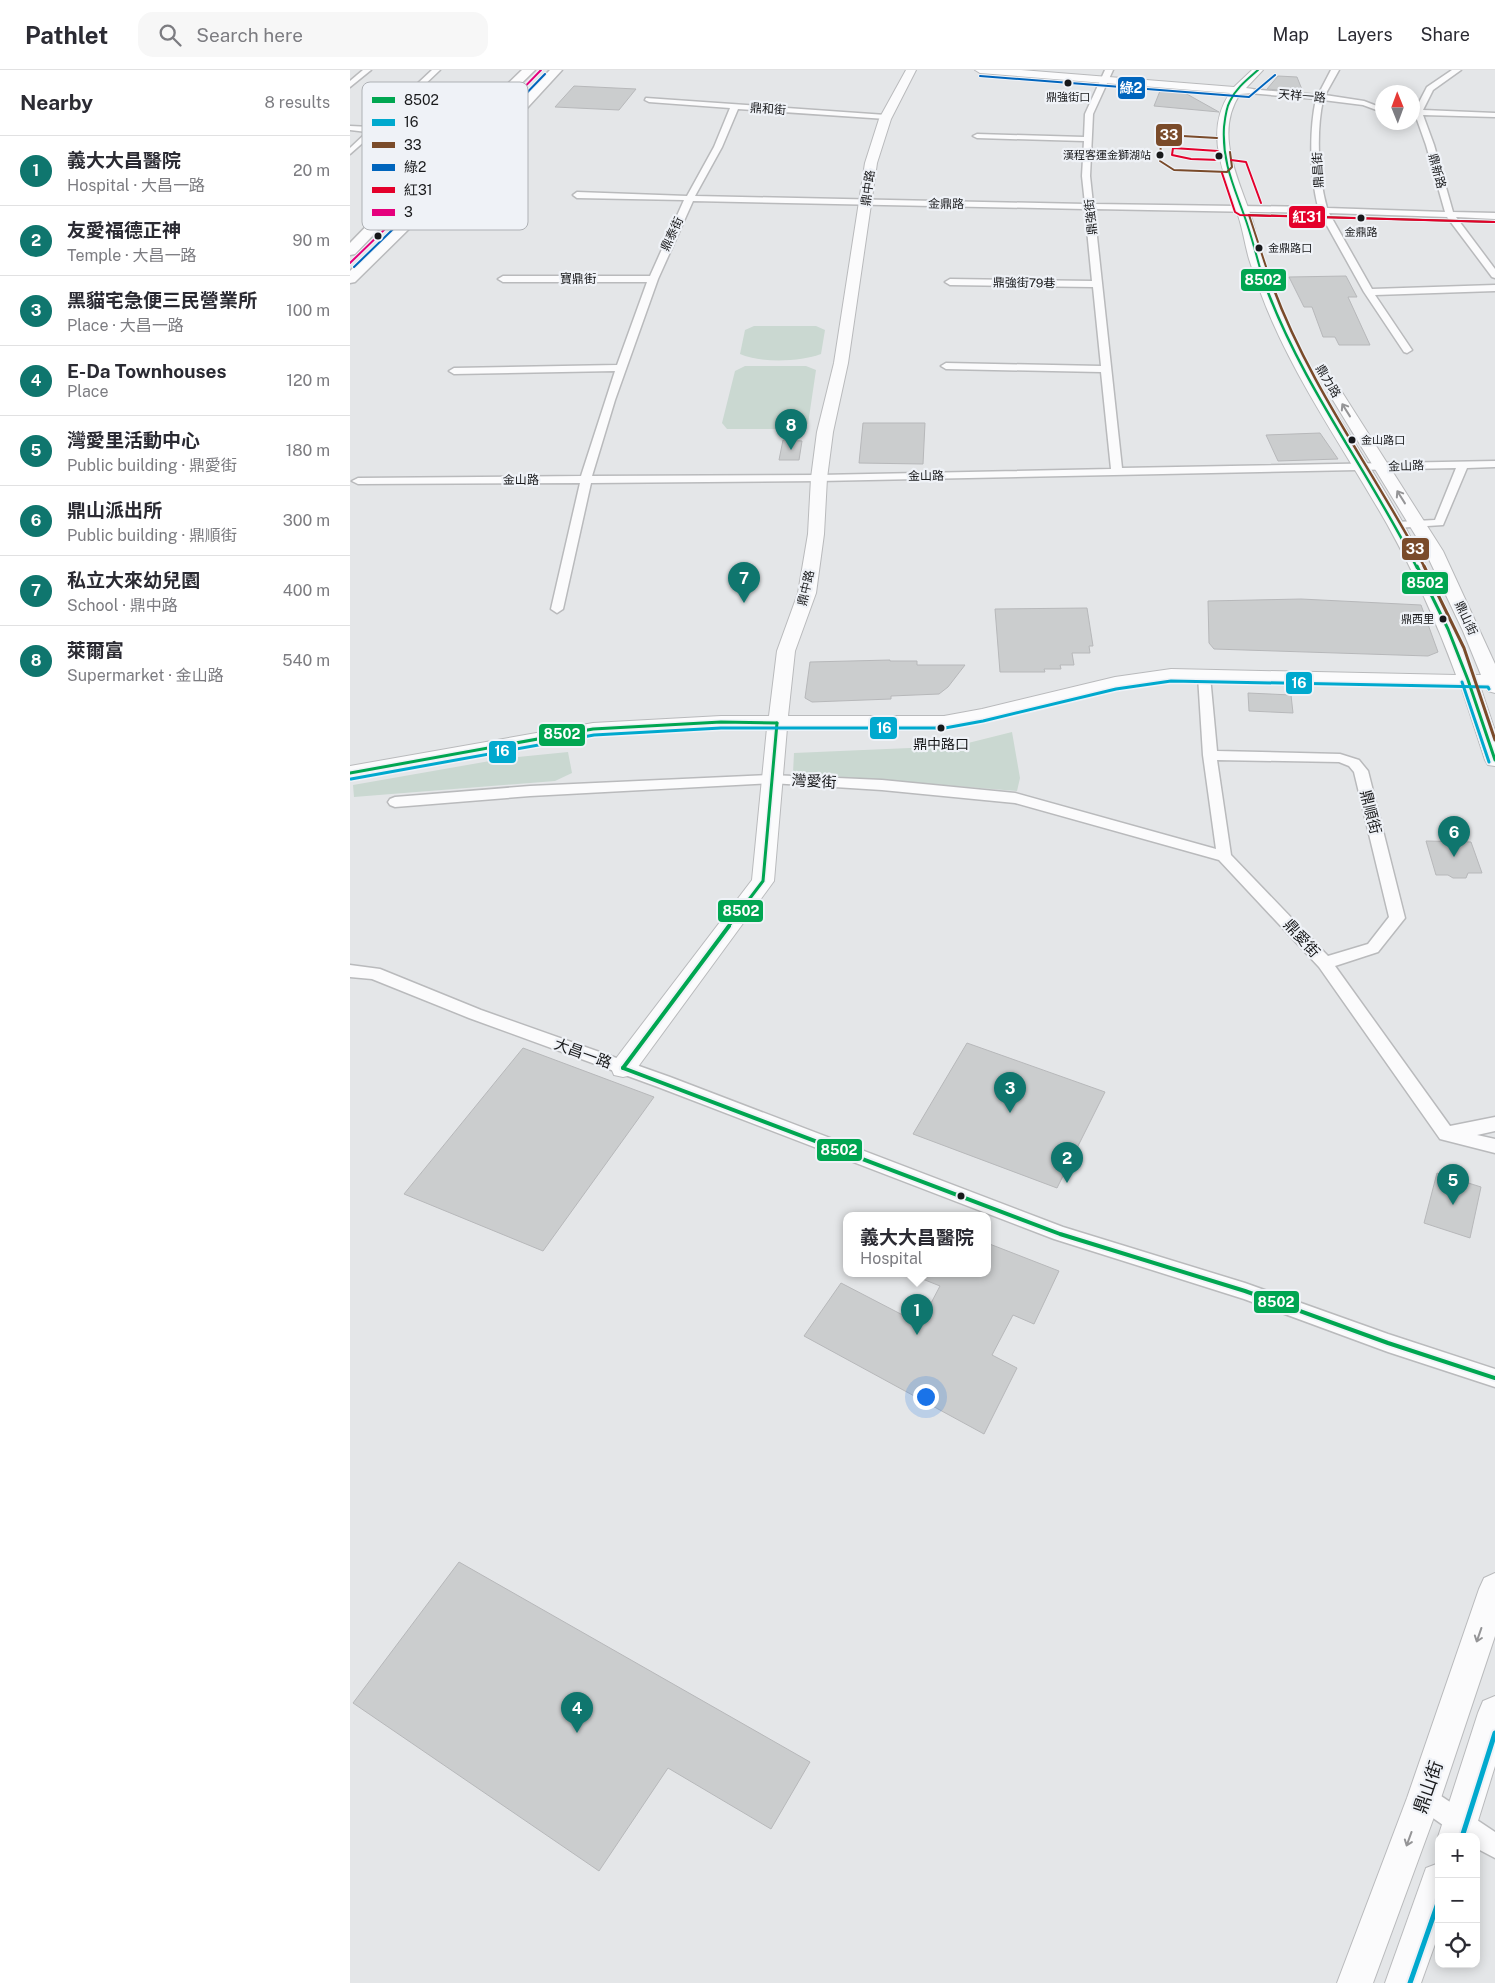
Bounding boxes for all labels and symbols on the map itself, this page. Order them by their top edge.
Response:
line badge: 綠2 [1117,76,1146,100]
marker: 鼎強街口 [1063,78,1073,88]
text: 綠2 [1120,80,1143,96]
legend [362,82,528,230]
north arrow [1375,85,1420,130]
street label: 天祥一路 [1277,87,1327,105]
place label: 鼎強街口 [1046,91,1090,103]
text: 8502 [404,92,439,108]
street label: 鼎和街 [750,101,786,117]
text: 16 [404,114,419,130]
line badge: 33 [1155,123,1183,147]
text: 33 [1160,127,1178,143]
text: 33 [404,137,422,153]
place label: 漢程客運金獅湖站 [1063,149,1151,161]
marker: 漢程客運金獅湖站 [1155,150,1165,160]
unlabelled marker [1214,151,1224,161]
street label: 鼎昌街 [1310,152,1326,188]
street label: 鼎新路 [1426,152,1448,190]
text: 綠2 [404,159,426,175]
street label: 鼎中路 [859,169,877,207]
text: 紅31 [404,182,433,198]
street label: 金鼎路 [928,197,964,211]
street label: 鼎強街 [1082,198,1100,236]
text: 3 [404,204,413,220]
line badge: 紅31 [1288,205,1326,229]
text: 紅31 [1292,209,1322,225]
marker: 金鼎路 [1356,213,1366,223]
street label: 鼎泰街 [658,215,686,253]
place label: 金鼎路 [1345,226,1378,238]
unlabelled marker [373,231,383,241]
place label: 金鼎路口 [1268,242,1312,254]
marker: 金鼎路口 [1254,243,1264,253]
line badge: 8502 [1240,268,1287,292]
street label: 寶鼎街 [560,272,596,286]
text: 8502 [1245,272,1281,288]
street label: 鼎強街79巷 [993,275,1055,291]
street label: 鼎力路 [1313,362,1343,400]
one-way arrow [1341,404,1351,418]
pin: 8 [775,409,807,450]
place label: 金山路口 [1361,434,1405,446]
marker: 金山路口 [1347,435,1357,445]
street label: 金山路 [1388,458,1424,474]
street label: 金山路 [908,469,944,483]
street label: 金山路 [503,473,539,487]
one-way arrow [1395,490,1405,504]
line badge: 33 [1401,537,1430,561]
text: 33 [1406,541,1424,557]
pin: 7 [728,562,760,603]
street label: 鼎中路 [795,569,817,607]
line badge: 8502 [1401,571,1449,595]
text: 8502 [1407,575,1443,591]
street label: 鼎山街 [1452,599,1480,637]
place label: 鼎西里 [1401,613,1434,625]
marker: 鼎西里 [1438,614,1448,624]
line badge: 16 [1285,671,1313,695]
text: 16 [1291,675,1307,691]
line badge: 16 [869,716,898,740]
text: 16 [876,720,892,736]
line badge: 8502 [538,723,586,747]
marker: 鼎中路口 [936,723,946,733]
text: 8502 [544,726,580,742]
place label: 鼎中路口 [913,736,969,752]
line badge: 16 [488,740,517,764]
text: 16 [494,743,510,759]
street label: 灣愛街 [791,771,837,791]
street label: 鼎順街 [1357,788,1385,836]
pin: 6 [1438,816,1470,857]
line badge: 8502 [717,899,764,923]
text: 8502 [723,903,759,919]
street label: 鼎愛街 [1281,916,1323,960]
street label: 大昌一路 [552,1035,614,1071]
pin: 3 [994,1072,1026,1113]
line badge: 8502 [816,1138,863,1162]
text: 8502 [821,1142,857,1158]
pin: 2 [1051,1142,1083,1183]
pin: 5 [1437,1164,1469,1205]
unlabelled marker [956,1191,966,1201]
line badge: 8502 [1253,1290,1300,1314]
pin: 1 [901,1294,933,1335]
text: 8502 [1258,1294,1294,1310]
your location [913,1384,939,1410]
one-way arrow [1474,1627,1484,1643]
pin: 4 [561,1692,593,1733]
street label: 鼎山街 [1409,1758,1447,1816]
one-way arrow [1404,1830,1413,1846]

